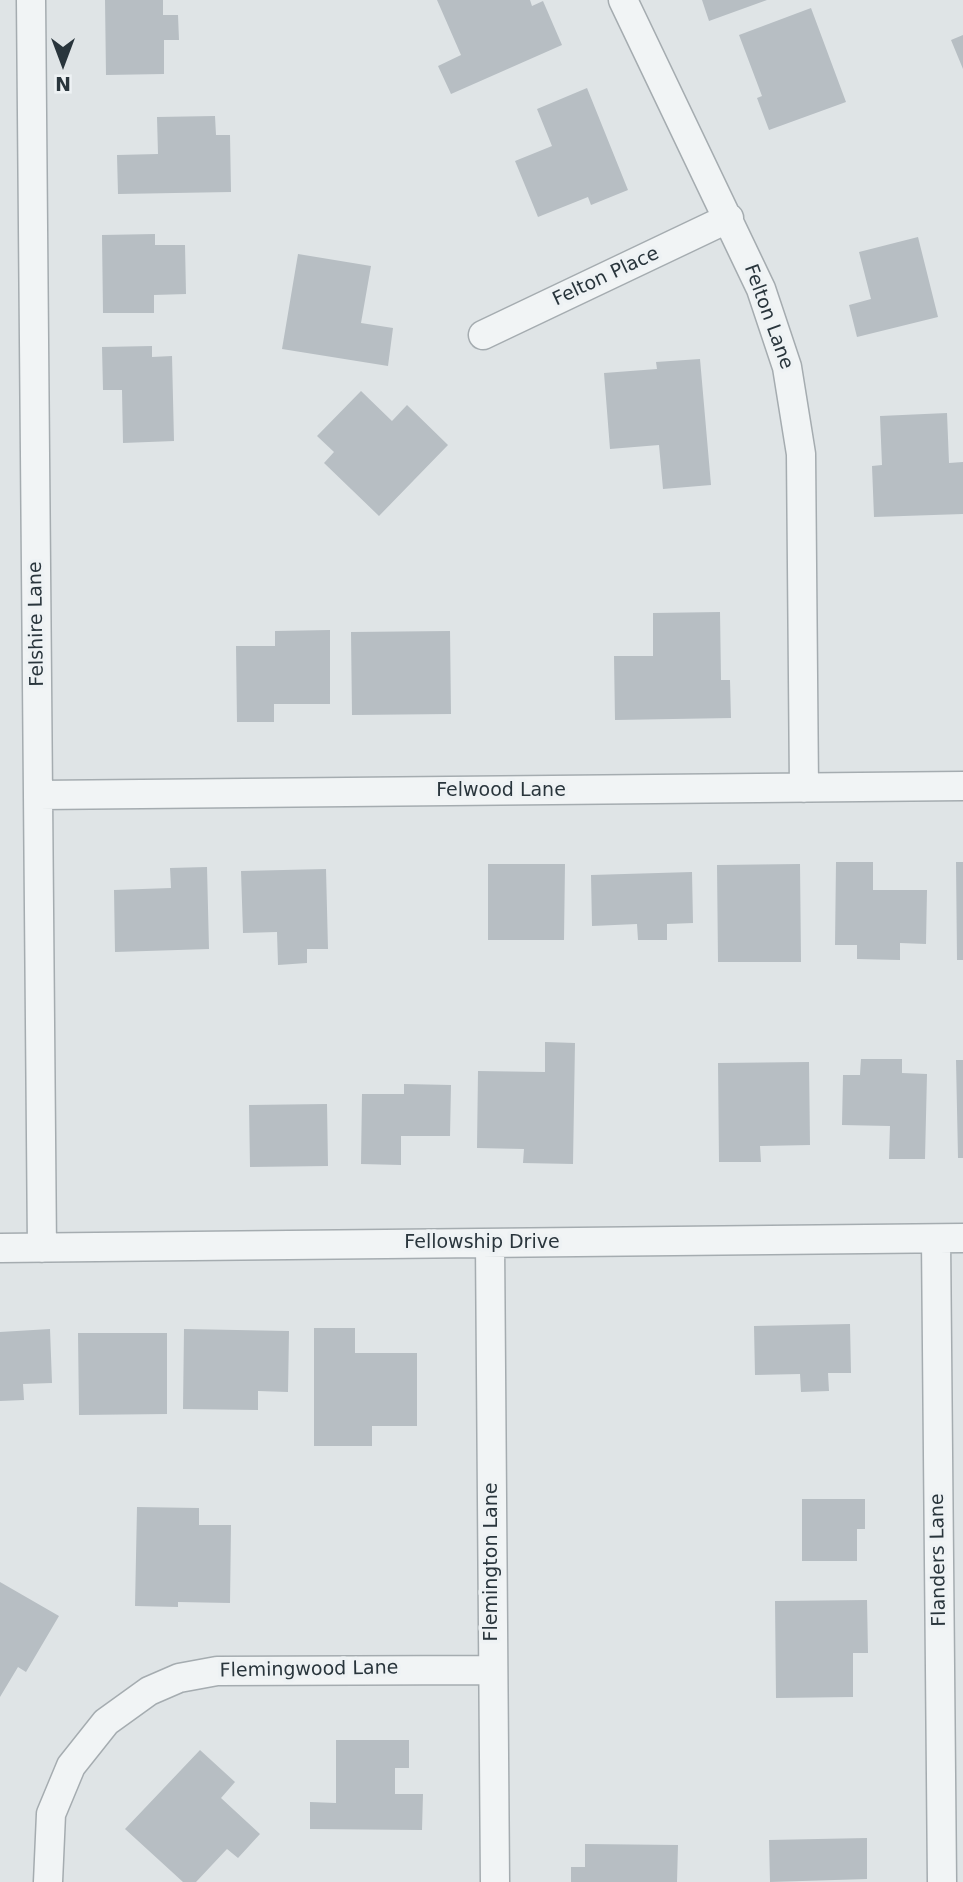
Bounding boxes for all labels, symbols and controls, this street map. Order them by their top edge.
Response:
north arrow [28,28,98,98]
text: N [55,73,71,95]
street label: Felton Place [549,242,663,312]
street label: Felton Lane [738,261,798,373]
street label: Felshire Lane [25,561,49,687]
street label: Felwood Lane [436,780,566,802]
street label: Fellowship Drive [404,1232,560,1254]
street label: Flemington Lane [481,1483,503,1641]
street label: Flanders Lane [926,1493,952,1627]
street label: Flemingwood Lane [219,1657,399,1683]

